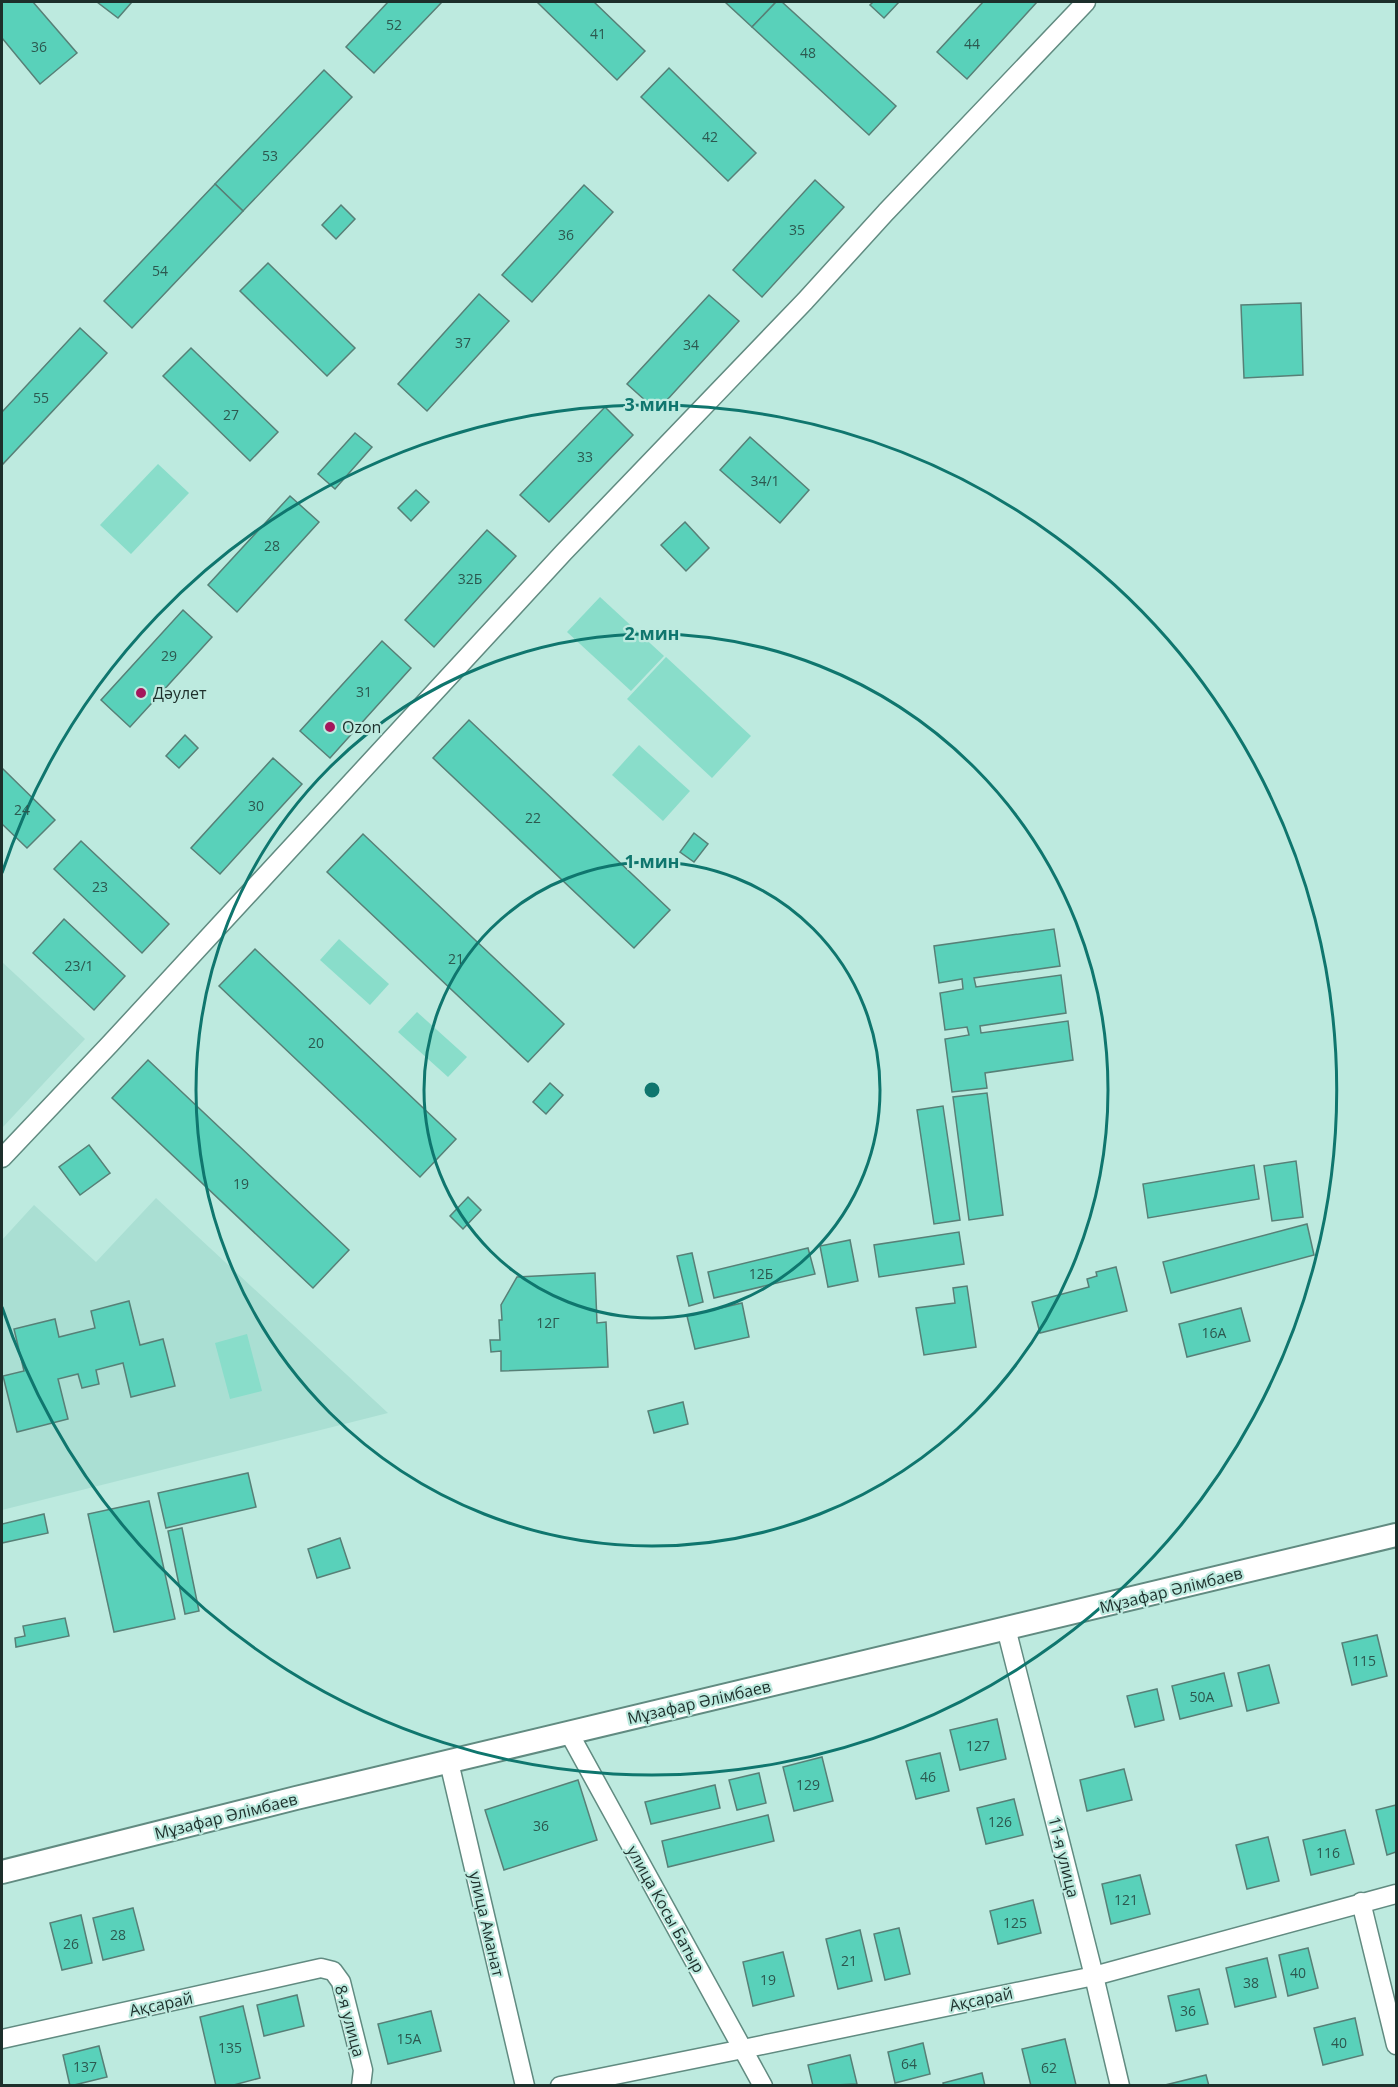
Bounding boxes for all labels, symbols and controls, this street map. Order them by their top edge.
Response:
house number: 52 [386,15,402,34]
house number: 41 [590,24,606,43]
house number: 44 [964,34,980,53]
house number: 36 [31,37,47,56]
house number: 48 [800,43,816,62]
house number: 42 [702,127,718,146]
house number: 53 [262,146,278,165]
house number: 35 [789,220,805,239]
house number: 36 [558,225,574,244]
house number: 54 [152,261,168,280]
house number: 37 [455,333,471,352]
house number: 34 [683,335,699,354]
house number: 55 [33,388,49,407]
text: 3 мин [624,392,680,416]
house number: 27 [223,405,239,424]
house number: 33 [577,447,593,466]
house number: 34/1 [750,471,780,490]
house number: 28 [264,536,280,555]
house number: 32Б [458,569,482,588]
text: 2 мин [624,621,680,645]
house number: 29 [161,646,177,665]
place label: Дәулет [153,682,207,704]
house number: 31 [356,682,372,701]
marker: Дәулет [134,686,148,700]
place label: Ozon [342,716,381,738]
marker: Ozon [323,720,337,734]
house number: 30 [248,796,264,815]
house number: 24 [14,800,30,819]
house number: 22 [525,808,541,827]
text: 1 мин [624,849,680,873]
house number: 23 [92,877,108,896]
house number: 21 [448,949,464,968]
house number: 23/1 [64,956,94,975]
house number: 20 [308,1033,324,1052]
centre of rings [642,1080,662,1100]
house number: 19 [233,1174,249,1193]
house number: 12Б [749,1264,773,1283]
house number: 12Г [536,1313,560,1332]
house number: 16А [1202,1323,1227,1342]
street label: Мұзафар Әлімбаев [1097,1562,1245,1618]
house number: 115 [1352,1651,1376,1670]
street label: Мұзафар Әлімбаев [625,1675,773,1729]
house number: 50А [1190,1687,1215,1706]
house number: 127 [966,1736,990,1755]
house number: 46 [920,1767,936,1786]
house number: 129 [796,1775,820,1794]
street label: Мұзафар Әлімбаев [152,1788,300,1844]
house number: 126 [988,1812,1012,1831]
street label: 11-я улица [1043,1814,1085,1900]
house number: 36 [533,1816,549,1835]
street label: улица Косы Батыр [622,1841,710,1977]
house number: 116 [1316,1843,1340,1862]
street label: улица Аманат [464,1869,510,1979]
house number: 121 [1114,1890,1138,1909]
house number: 125 [1003,1913,1027,1932]
house number: 28 [110,1925,126,1944]
house number: 26 [63,1934,79,1953]
house number: 21 [841,1951,857,1970]
house number: 40 [1290,1963,1306,1982]
house number: 19 [760,1970,776,1989]
house number: 38 [1243,1973,1259,1992]
street label: Ақсарай [947,1982,1015,2016]
street label: 8-я улица [330,1983,370,2059]
street label: Ақсарай [127,1987,195,2021]
house number: 36 [1180,2001,1196,2020]
house number: 15А [397,2029,422,2048]
house number: 40 [1331,2033,1347,2052]
house number: 135 [218,2038,242,2057]
house number: 64 [901,2054,917,2073]
house number: 137 [73,2057,97,2076]
house number: 62 [1041,2058,1057,2077]

